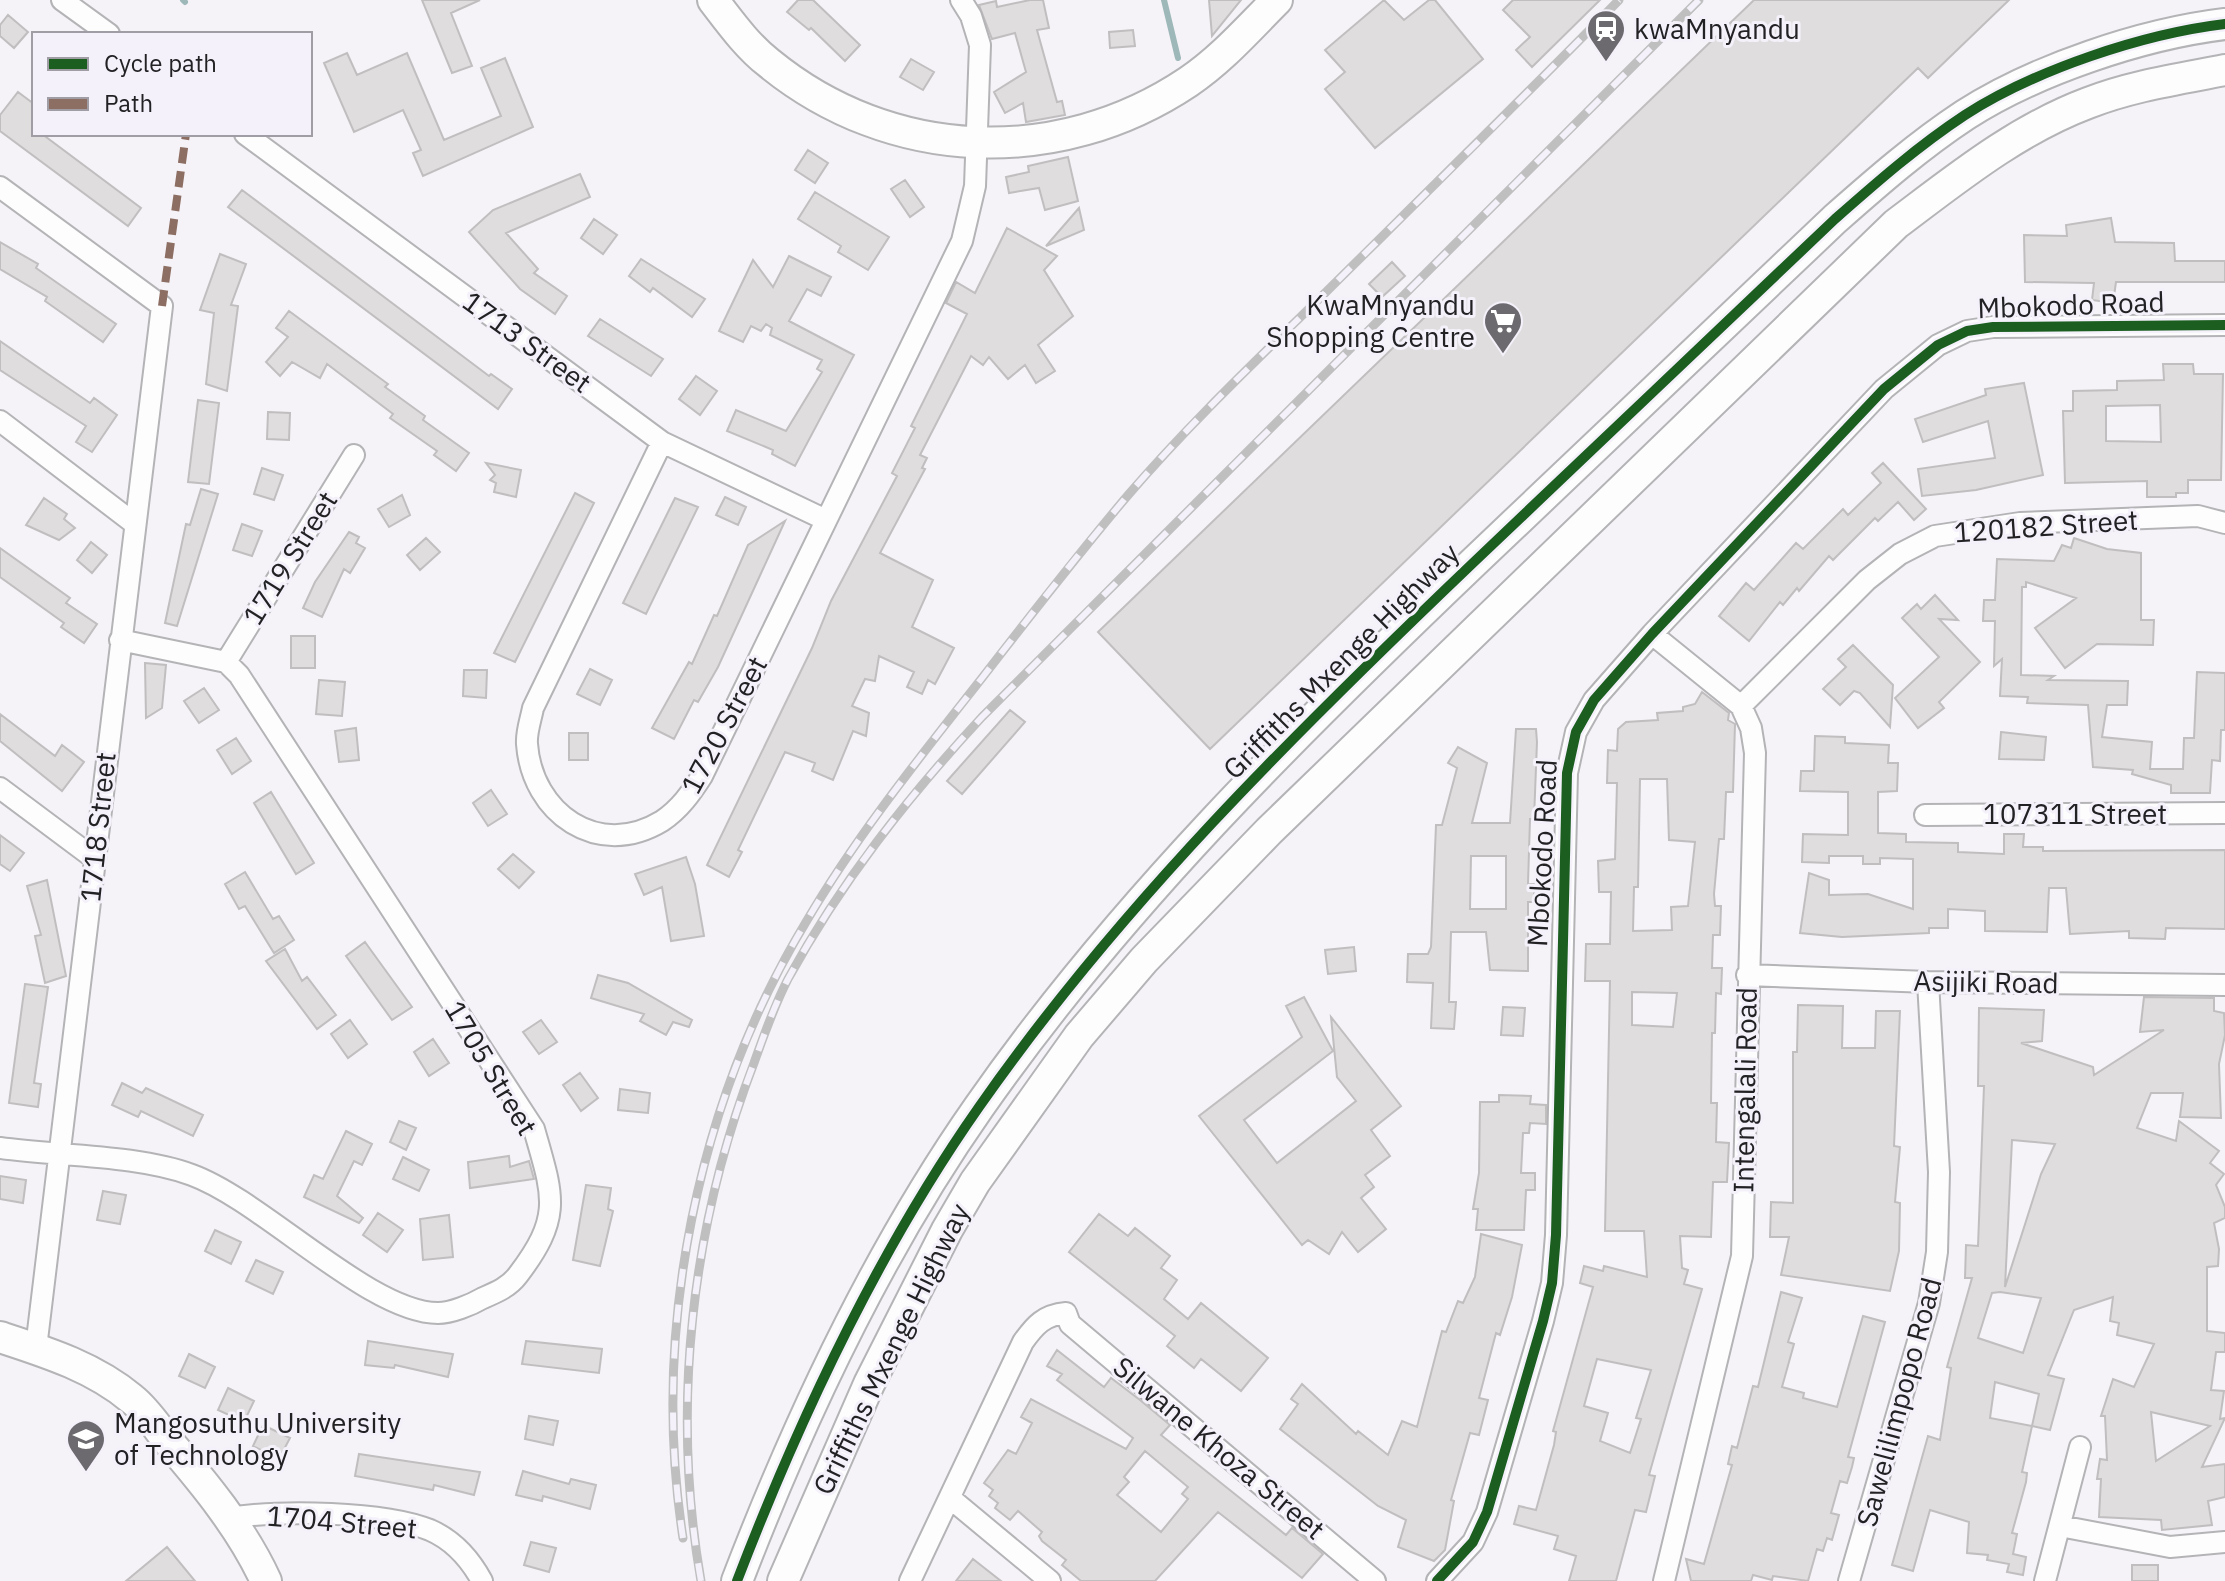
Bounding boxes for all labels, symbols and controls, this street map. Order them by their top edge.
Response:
station icon: kwaMnyandu [1585,8,1627,63]
place label: kwaMnyandu [1634,10,1800,47]
legend [32,32,312,136]
text: Cycle path [104,47,217,79]
text: Path [104,87,153,119]
street label: 1713 Street [455,282,599,401]
street label: Mbokodo Road [1977,283,2165,326]
place label: KwaMnyandu Shopping Centre [1266,286,1475,355]
supermarket icon: KwaMnyandu Shopping Centre [1482,300,1524,355]
street label: 1719 Street [234,484,345,631]
street label: 120182 Street [1953,501,2139,550]
street label: Griffiths Mxenge Highway [1215,535,1467,787]
street label: 1720 Street [672,650,775,800]
street label: 1718 Street [71,750,124,904]
street label: Mbokodo Road [1518,758,1565,948]
street label: 107311 Street [1983,795,2167,832]
street label: Asijiki Road [1913,962,2059,1001]
street label: Intengalali Road [1724,987,1765,1193]
street label: 1705 Street [437,994,546,1142]
street label: Griffiths Mxenge Highway [804,1197,977,1500]
street label: Sawelilimpopo Road [1847,1273,1950,1530]
street label: Silwane Khoza Street [1106,1348,1333,1547]
place label: Mangosuthu University of Technology [114,1404,401,1473]
school or university icon: Mangosuthu University of Technology [65,1418,107,1473]
street label: 1704 Street [265,1497,419,1546]

